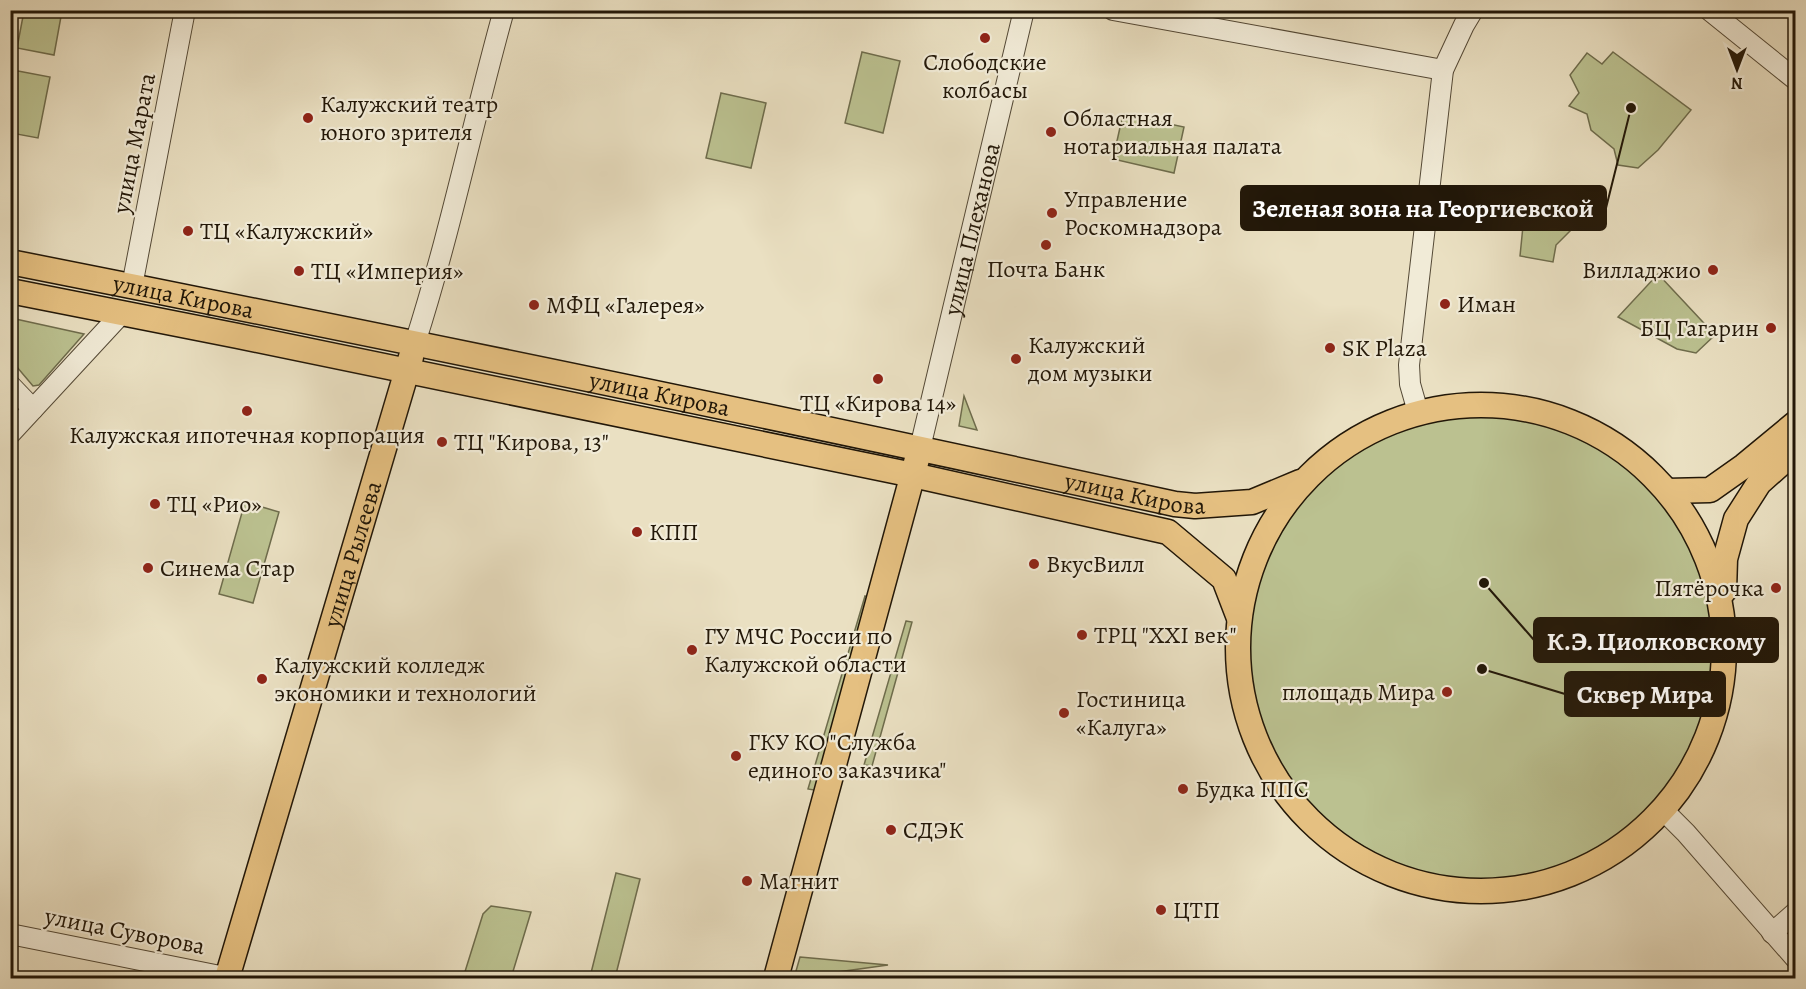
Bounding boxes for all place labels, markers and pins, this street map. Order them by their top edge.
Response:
marker: Слободские колбасы [978,31,992,45]
place label: Слободские колбасы [923,46,1047,106]
place label: Калужский театр юного зрителя [320,88,498,148]
place label: Областная нотариальная палата [1063,102,1282,162]
marker: Калужский театр юного зрителя [301,111,315,125]
marker: Областная нотариальная палата [1044,125,1058,139]
place label: Управление Роскомнадзора [1064,183,1222,243]
callout: Зеленая зона на Георгиевской [1241,186,1606,230]
marker: Управление Роскомнадзора [1045,206,1059,220]
place label: ТЦ «Калужский» [200,215,373,247]
marker: ТЦ «Калужский» [181,224,195,238]
marker: Почта Банк [1039,238,1053,252]
place label: Почта Банк [987,253,1105,285]
place label: Вилладжио [1582,254,1701,286]
place label: ТЦ «Империя» [311,255,463,287]
marker: Вилладжио [1706,263,1720,277]
marker: ТЦ «Империя» [292,264,306,278]
place label: Иман [1457,288,1516,320]
place label: МФЦ «Галерея» [546,289,705,321]
marker: Иман [1438,297,1452,311]
marker: МФЦ «Галерея» [527,298,541,312]
place label: БЦ Гагарин [1640,312,1759,344]
marker: БЦ Гагарин [1764,321,1778,335]
place label: Калужский дом музыки [1027,329,1153,389]
place label: SK Plaza [1342,332,1428,364]
marker: SK Plaza [1323,341,1337,355]
marker: Калужский дом музыки [1009,352,1023,366]
marker: ТЦ «Кирова 14» [871,372,885,386]
place label: ТЦ «Кирова 14» [800,387,956,419]
marker: Калужская ипотечная корпорация [240,404,254,418]
place label: Калужская ипотечная корпорация [69,419,425,451]
place label: ТЦ "Кирова, 13" [454,426,609,458]
marker: ТЦ "Кирова, 13" [435,435,449,449]
place label: ТЦ «Рио» [167,488,262,520]
marker: ТЦ «Рио» [148,497,162,511]
place label: КПП [649,516,698,548]
marker: КПП [630,525,644,539]
place label: ВкусВилл [1046,548,1145,580]
place label: Синема Стар [160,552,295,584]
marker: ВкусВилл [1027,557,1041,571]
marker: Синема Стар [141,561,155,575]
place label: Пятёрочка [1654,572,1764,604]
marker: Пятёрочка [1769,581,1783,595]
callout: К.Э. Циолковскому [1534,618,1778,662]
place label: ТРЦ "XXI век" [1094,619,1237,651]
place label: ГУ МЧС России по Калужской области [704,620,907,680]
marker: ТРЦ "XXI век" [1075,628,1089,642]
marker: ГУ МЧС России по Калужской области [685,643,699,657]
place label: Калужский колледж экономики и технологий [274,649,537,709]
marker: Калужский колледж экономики и технологий [255,672,269,686]
callout: Сквер Мира [1565,672,1725,716]
place label: площадь Мира [1282,676,1435,708]
place label: Гостиница «Калуга» [1076,683,1186,743]
marker: площадь Мира [1440,685,1454,699]
marker: Гостиница «Калуга» [1057,706,1071,720]
place label: ГКУ КО "Служба единого заказчика" [748,726,946,786]
marker: ГКУ КО "Служба единого заказчика" [729,749,743,763]
place label: Будка ППС [1195,773,1309,805]
marker: Будка ППС [1176,782,1190,796]
place label: СДЭК [903,814,964,846]
marker: СДЭК [884,823,898,837]
place label: Магнит [759,865,839,897]
marker: Магнит [740,874,754,888]
place label: ЦТП [1173,894,1220,926]
marker: ЦТП [1154,903,1168,917]

